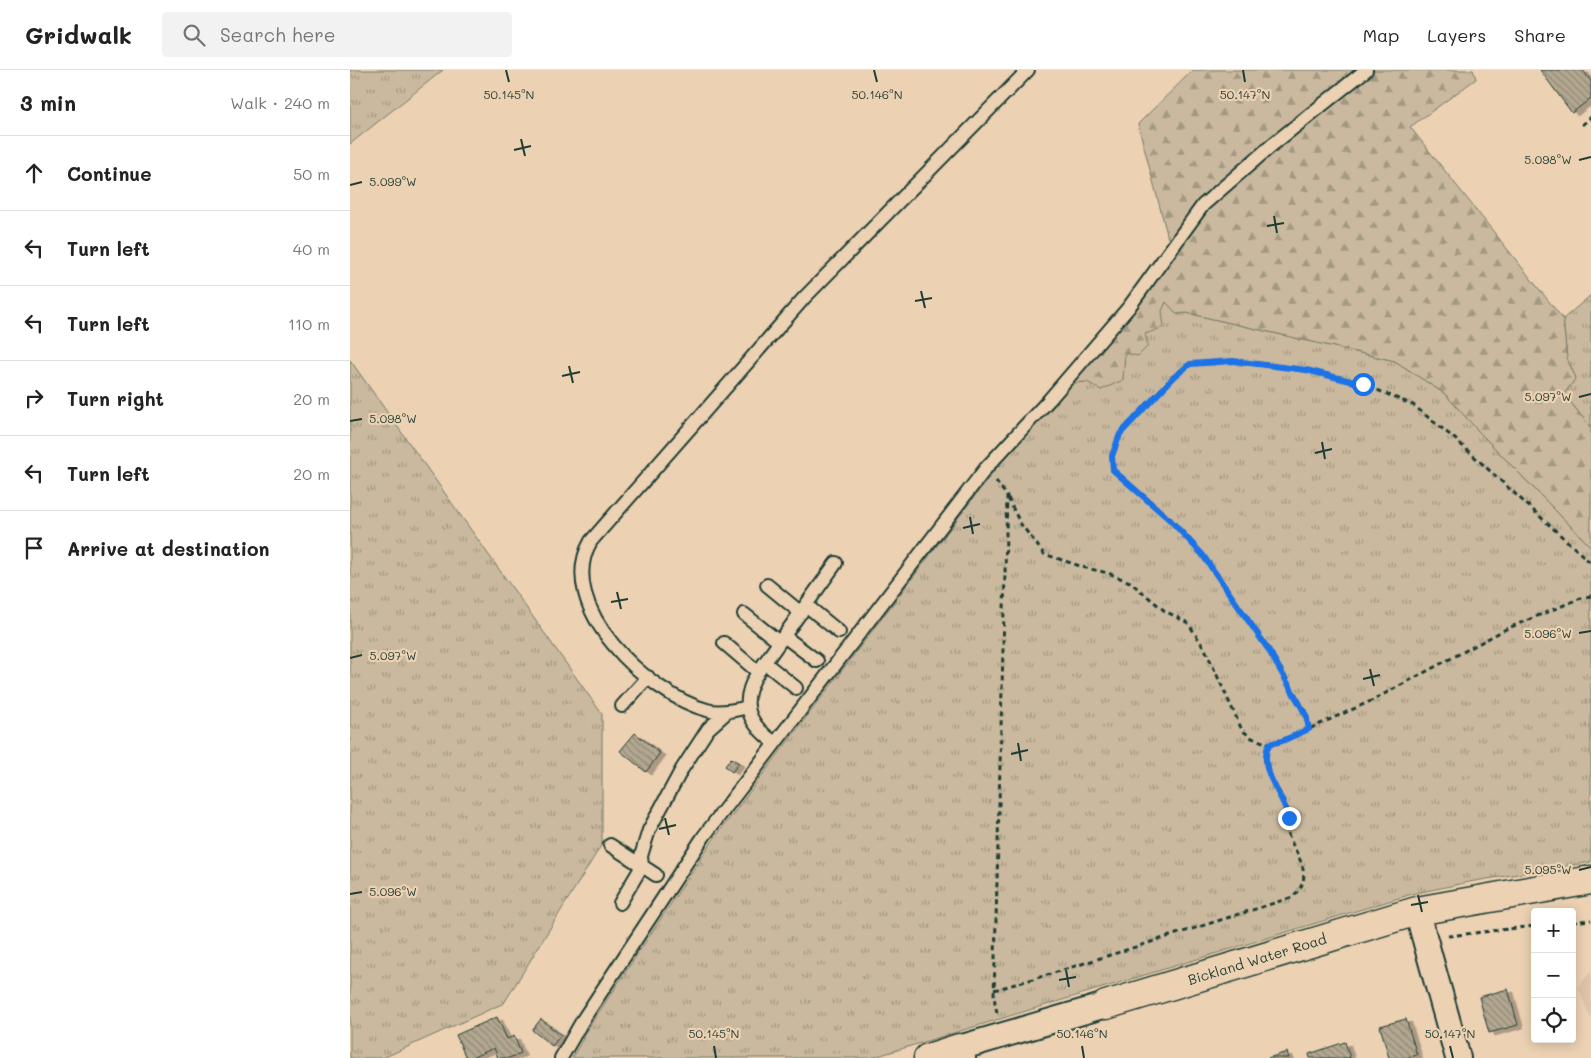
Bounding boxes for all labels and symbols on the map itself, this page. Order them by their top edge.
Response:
text: 50.145°N [484,86,534,102]
text: 50.146°N [851,86,903,102]
text: 50.147°N [1220,86,1270,102]
text: 5.098°W [1524,151,1572,167]
text: 5.099°W [369,173,417,189]
route start [1352,373,1375,396]
text: 5.097°W [1525,388,1571,404]
text: 5.098°W [369,410,417,426]
text: 5.096°W [1524,625,1572,641]
text: 5.097°W [370,647,416,663]
route end [1278,807,1301,830]
text: 5.095°W [1524,861,1572,877]
text: 5.096°W [369,883,417,899]
street label: Bickland Water Road [1185,929,1329,989]
text: 50.145°N [689,1025,739,1041]
text: 50.146°N [1056,1025,1108,1041]
text: 50.147°N [1425,1025,1475,1041]

